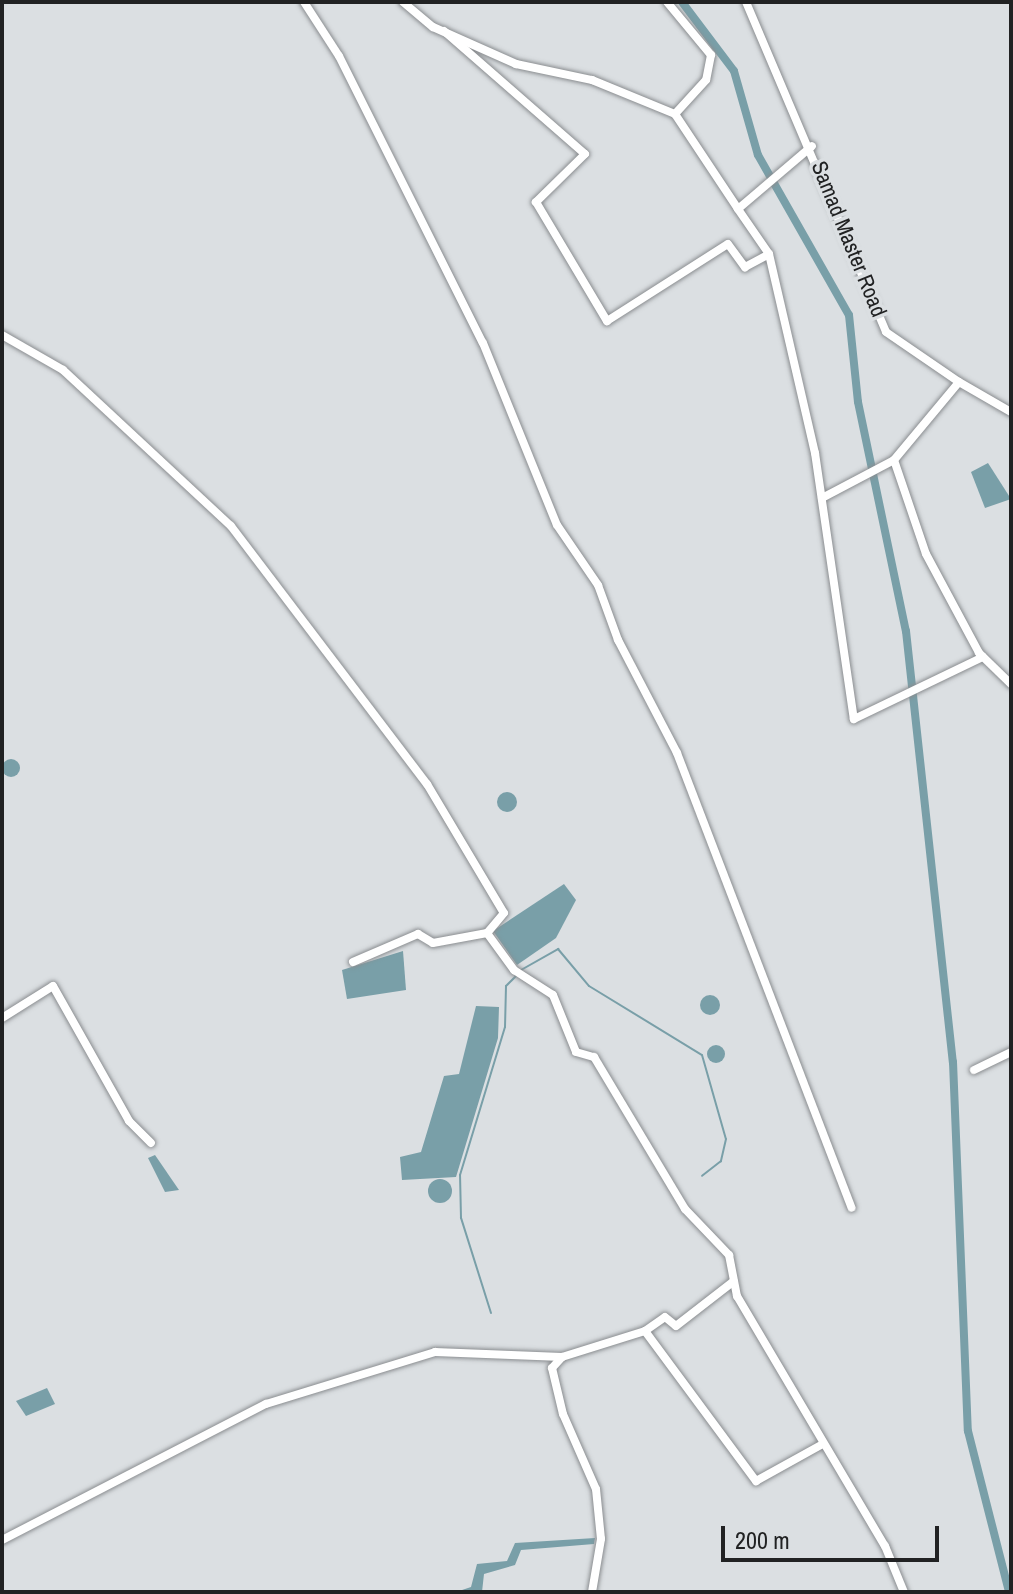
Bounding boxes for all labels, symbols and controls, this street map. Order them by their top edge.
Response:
street label: Samad Master Road [806,157,892,321]
scale bar [725,1510,943,1560]
text: 200 m [735,1524,790,1556]

